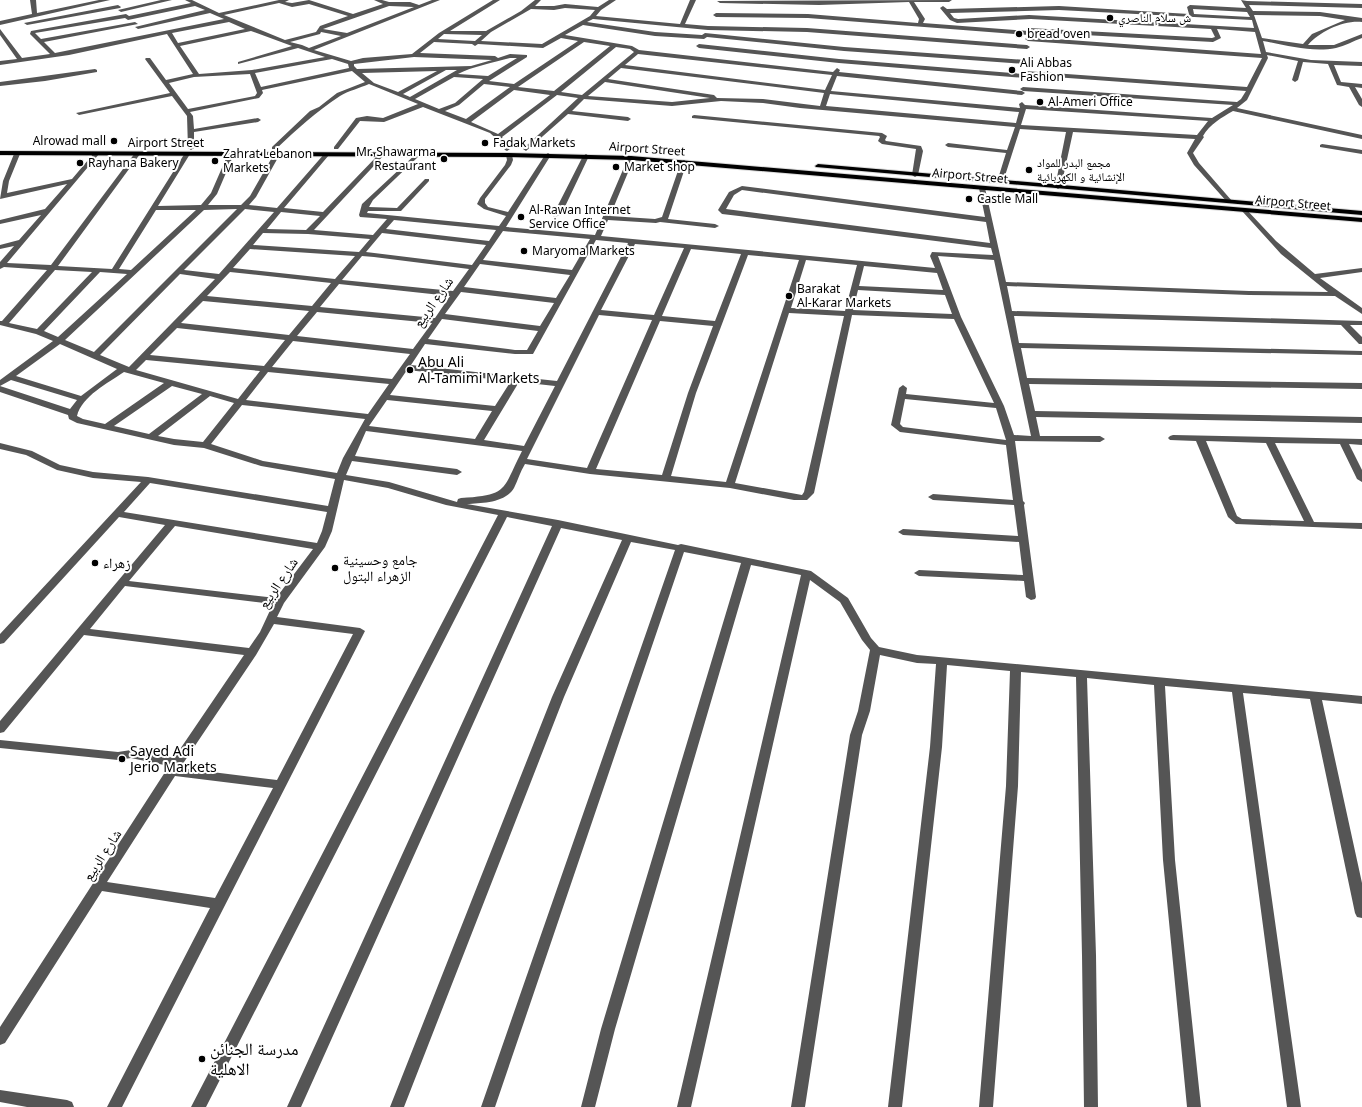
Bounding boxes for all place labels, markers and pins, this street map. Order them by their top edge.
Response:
place label: ش سلام الناصري [1118,9,1191,28]
marker: ش سلام الناصري [1105,13,1115,23]
place label: bread oven [1027,25,1090,42]
marker: bread oven [1014,29,1024,39]
place label: Ali Abbas Fashion [1020,54,1072,85]
marker: Ali Abbas Fashion [1007,65,1017,75]
place label: Al-Ameri Office [1048,93,1133,110]
marker: Al-Ameri Office [1035,97,1045,107]
place label: Alrowad mall [33,132,106,149]
place label: Fadak Markets [493,134,576,151]
marker: Alrowad mall [109,136,119,146]
marker: Fadak Markets [480,138,490,148]
place label: Mr. Shawarma Restaurant [356,143,437,174]
place label: Zahrat Lebanon Markets [223,145,312,176]
place label: Rayhana Bakery [88,154,179,171]
marker: Mr. Shawarma Restaurant [439,154,449,164]
place label: مجمع البدر للمواد الإنشائية و الكهربائية [1037,154,1125,185]
marker: Zahrat Lebanon Markets [210,156,220,166]
marker: Rayhana Bakery [75,158,85,168]
place label: Market shop [624,158,695,175]
marker: Market shop [611,162,621,172]
marker: مجمع البدر للمواد الإنشائية و الكهربائية [1024,165,1034,175]
place label: Castle Mall [977,190,1038,207]
marker: Castle Mall [964,194,974,204]
place label: Al-Rawan Internet Service Office [529,201,631,232]
marker: Al-Rawan Internet Service Office [516,212,526,222]
place label: Maryoma Markets [532,242,635,259]
marker: Maryoma Markets [519,246,529,256]
place label: Barakat Al-Karar Markets [797,280,891,311]
marker: Barakat Al-Karar Markets [784,291,794,301]
place label: Abu Ali Al-Tamimi Markets [418,352,540,387]
marker: Abu Ali Al-Tamimi Markets [405,365,415,375]
place label: جامع وحسينية الزهراء البتول [343,550,417,585]
place label: زهراء [103,553,131,572]
marker: زهراء [90,558,100,568]
marker: جامع وحسينية الزهراء البتول [330,563,340,573]
place label: Sayed Adi Jerio Markets [128,741,217,776]
marker: Sayed Adi Jerio Markets [117,754,127,764]
place label: مدرسة الجنائن الاهلية [210,1037,299,1080]
marker: مدرسة الجنائن الاهلية [197,1054,207,1064]

